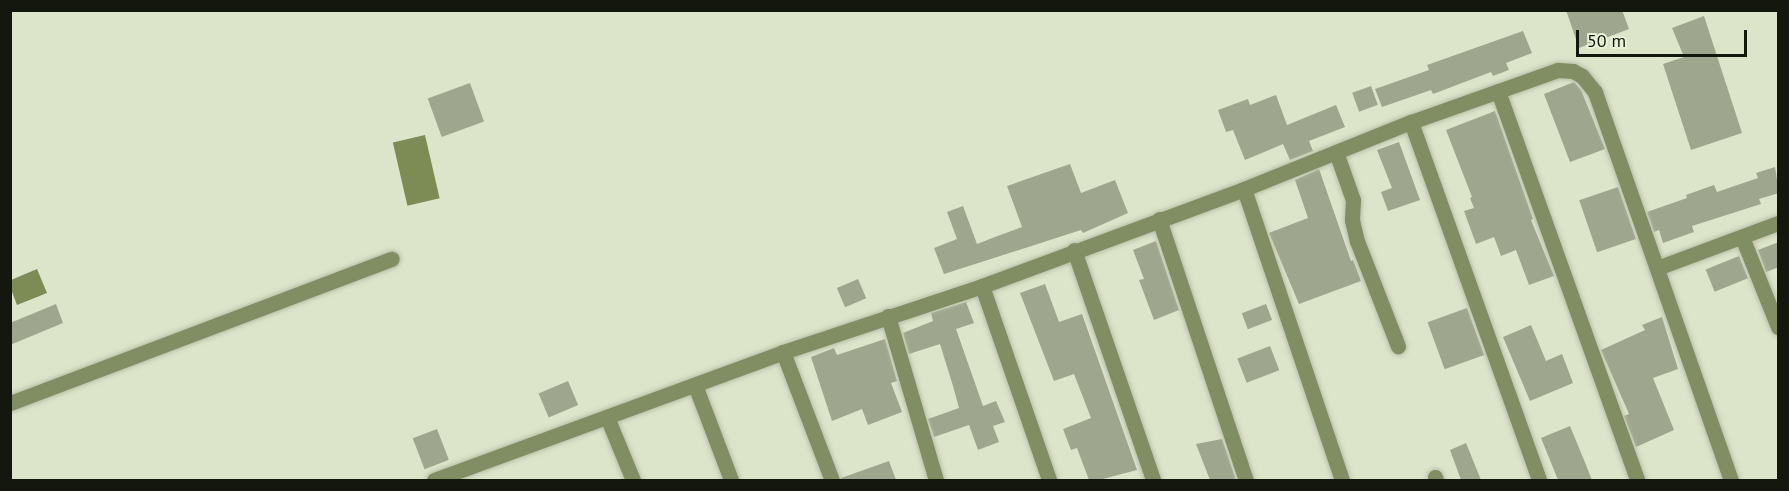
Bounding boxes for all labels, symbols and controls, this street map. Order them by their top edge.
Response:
scale bar [1579,18,1750,56]
text: 50 m [1587,29,1626,52]

